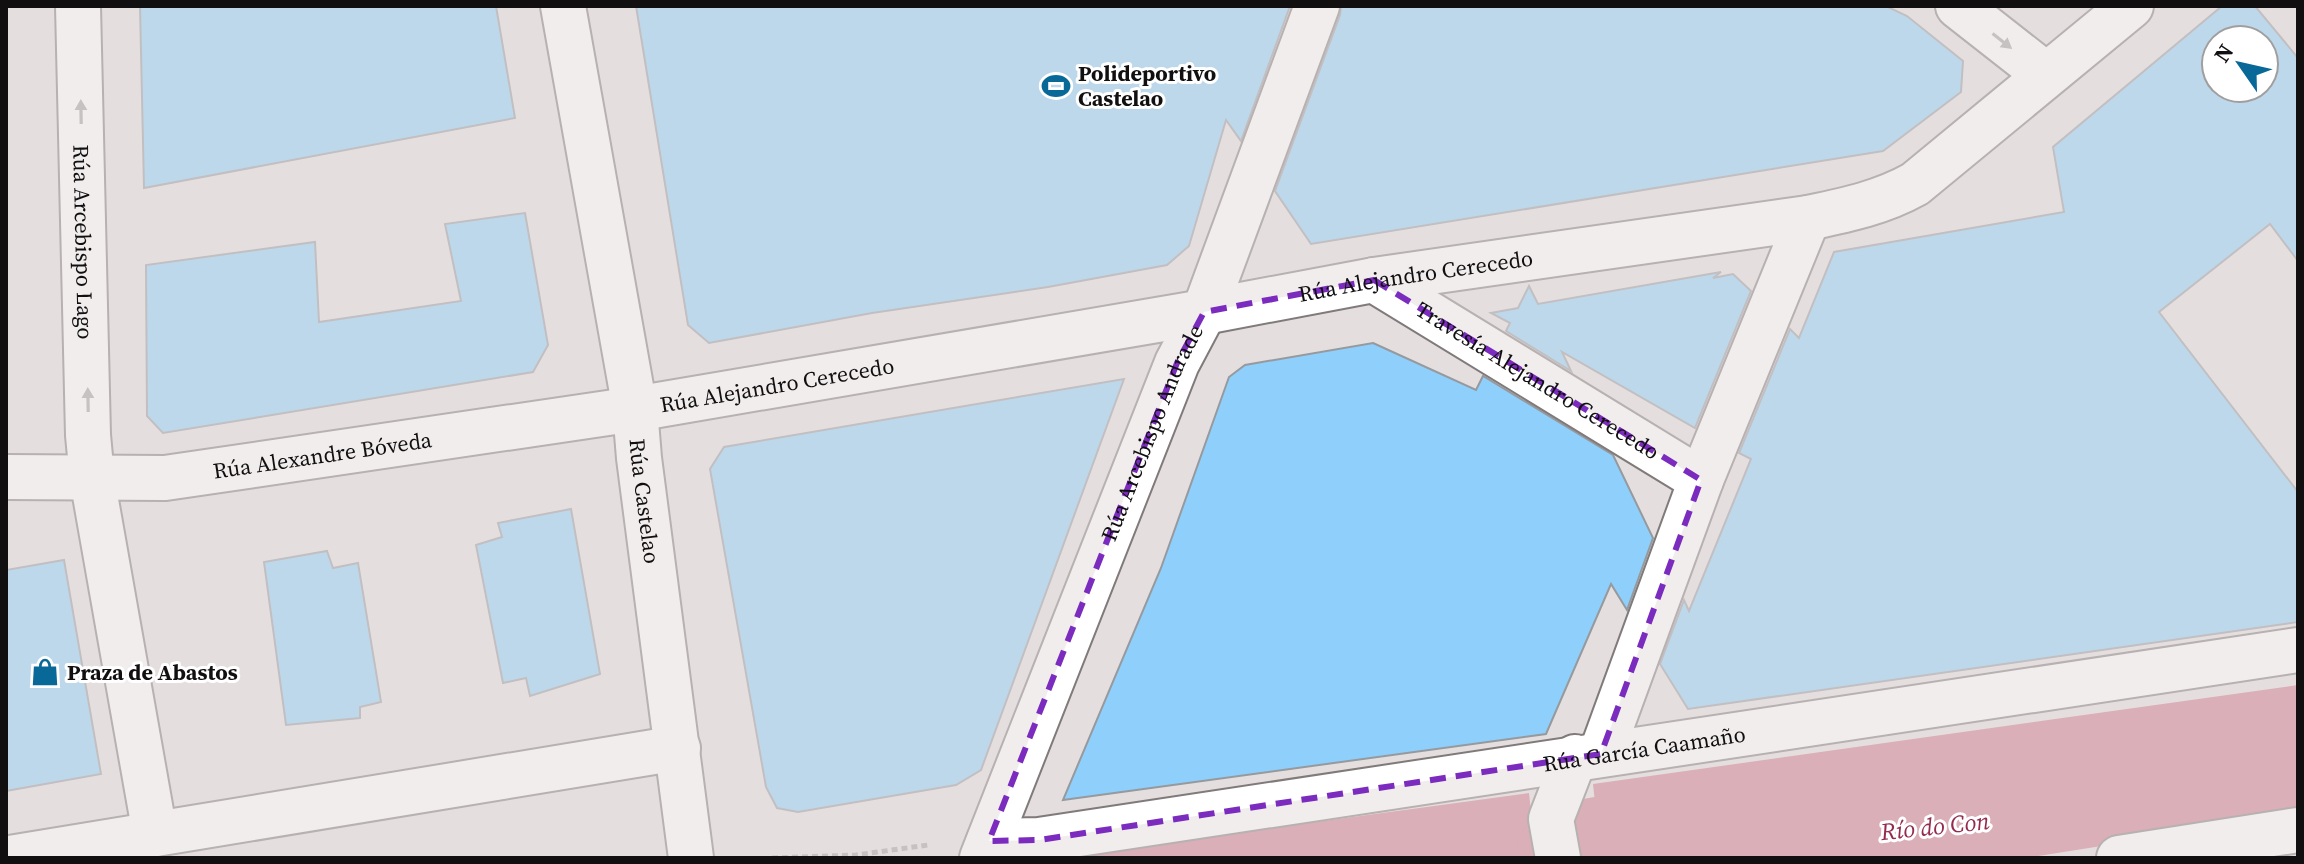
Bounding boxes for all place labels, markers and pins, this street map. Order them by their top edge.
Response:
place label: Polideportivo Castelao [1078,58,1216,113]
sports icon: Polideportivo Castelao [1041,71,1071,101]
shop icon: Praza de Abastos [30,657,60,687]
place label: Praza de Abastos [67,657,238,687]

